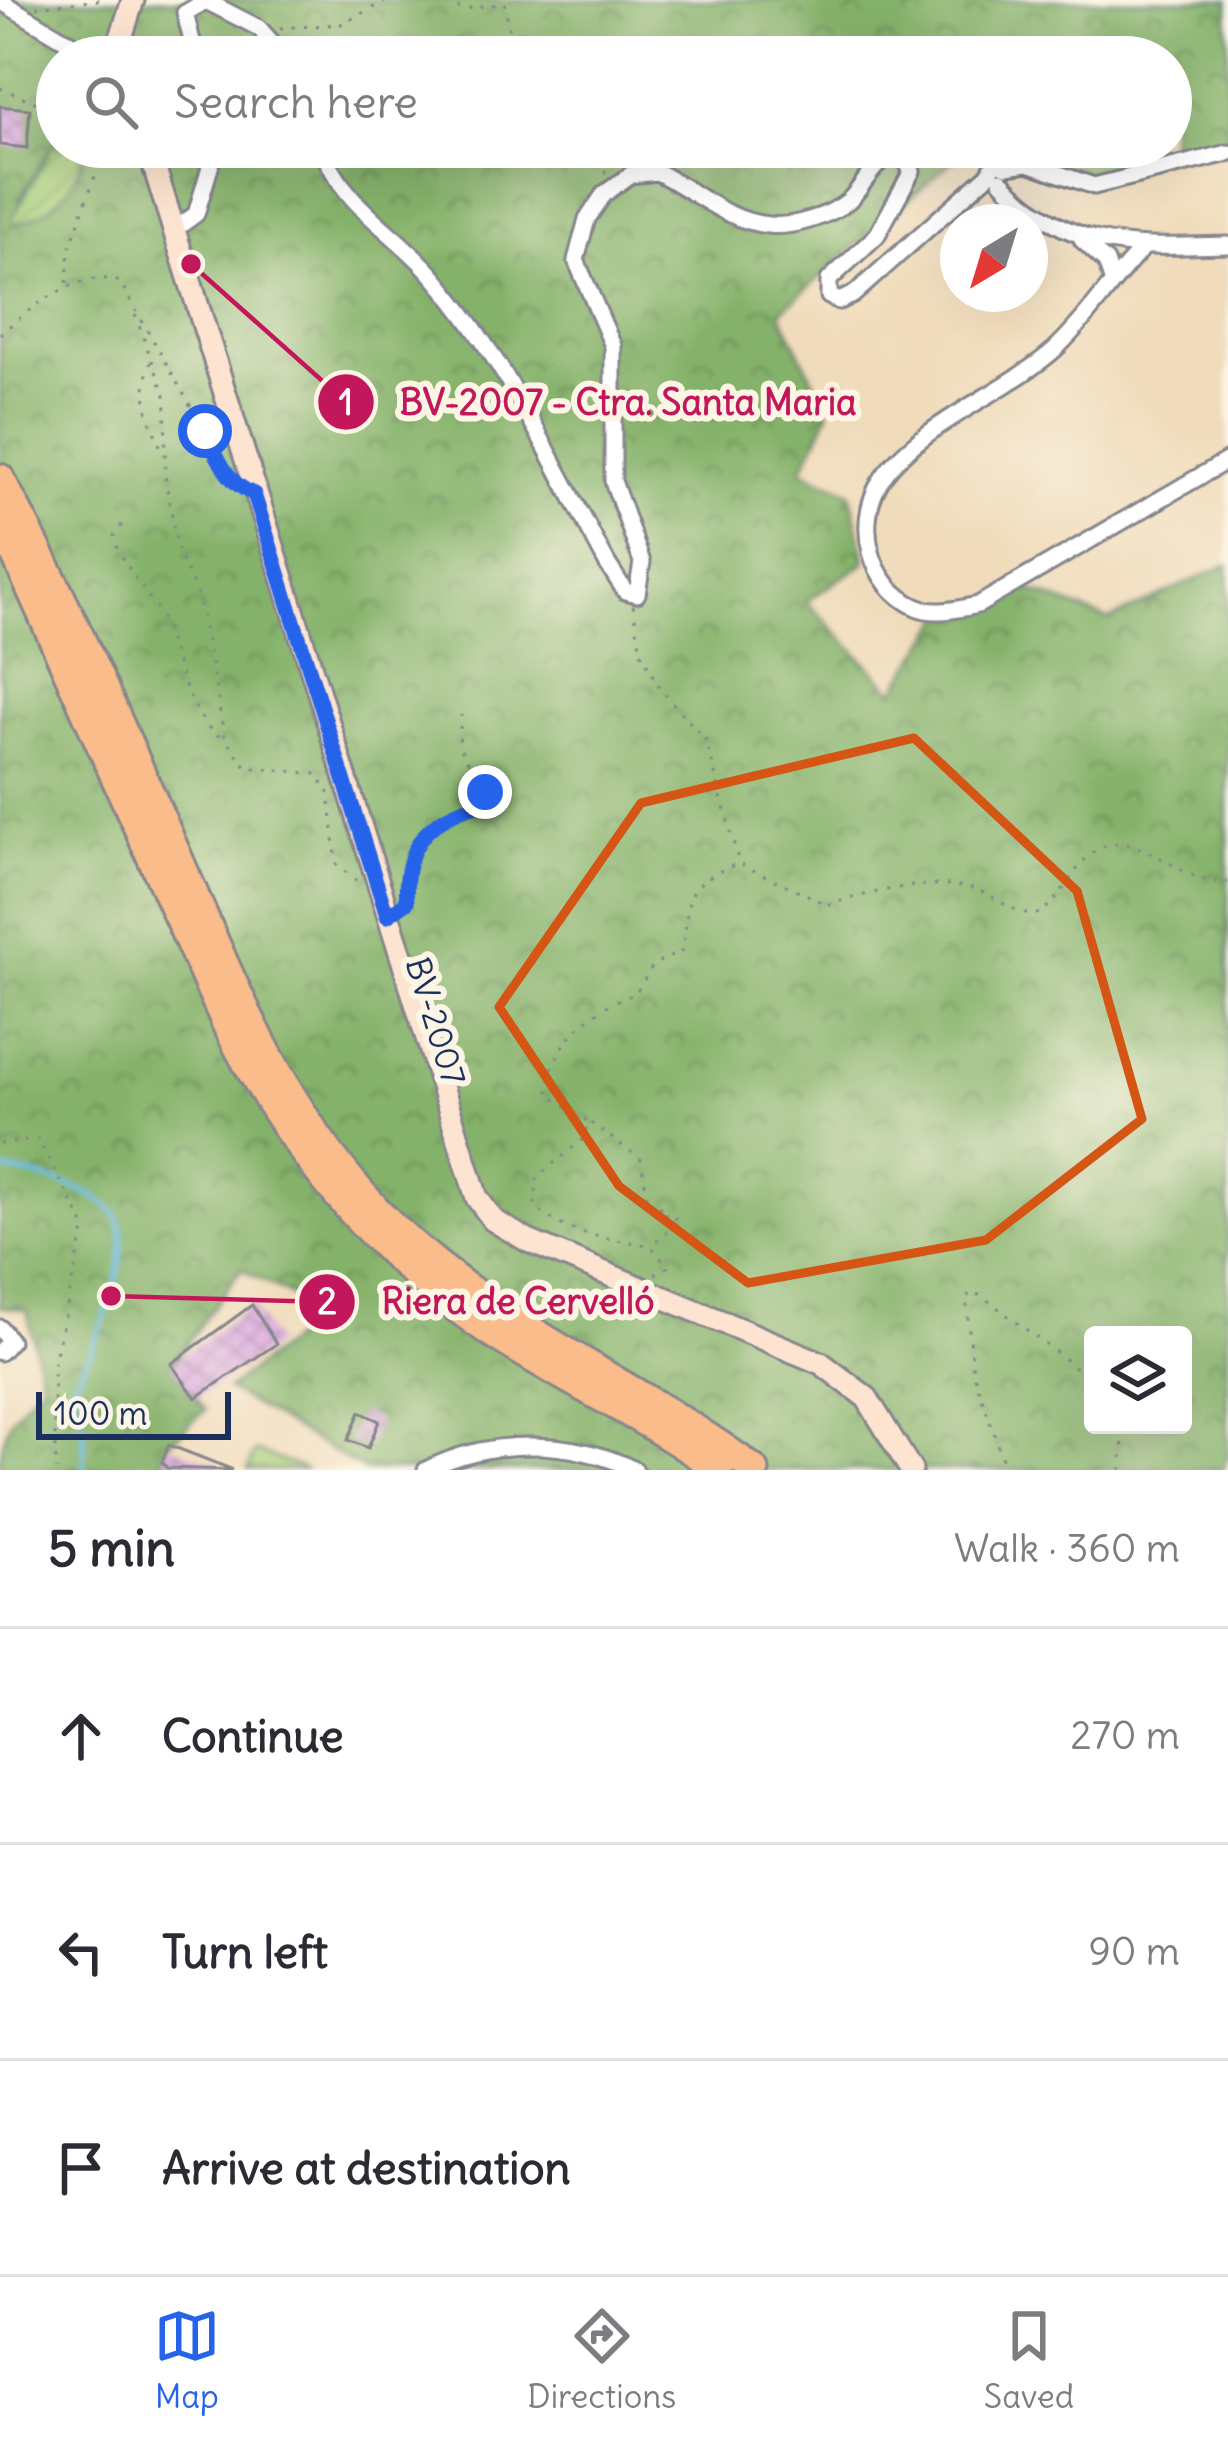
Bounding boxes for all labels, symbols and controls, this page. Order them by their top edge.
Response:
search box [36,36,1192,168]
icon: search [78,69,144,135]
text: Search here [174,74,418,130]
north arrow [940,204,1048,312]
callout: BV-2007 - Ctra. Santa Maria [316,366,881,438]
text: 1 [339,380,353,425]
text: BV-2007 - Ctra. Santa Maria [399,380,857,425]
route start [178,404,232,458]
route end [458,765,512,819]
street label: BV-2007 [397,952,475,1090]
callout: Riera de Cervelló [297,1266,678,1338]
text: 2 [317,1279,337,1324]
text: Riera de Cervelló [382,1279,654,1324]
map controls [1084,1326,1192,1434]
button: layers [1084,1326,1192,1434]
scale bar [36,1386,231,1439]
text: 100 m [54,1392,147,1434]
text: 5 min [48,1516,175,1580]
text: Walk · 360 m [954,1524,1180,1573]
icon: ahead [48,1703,114,1769]
text: Continue [162,1708,344,1764]
text: 270 m [1070,1711,1180,1760]
icon: left [48,1919,114,1985]
text: Turn left [162,1924,328,1980]
text: 90 m [1088,1927,1180,1976]
icon: arrive [48,2135,114,2201]
text: Arrive at destination [162,2140,571,2196]
tab: Map [154,2303,220,2417]
tab: Directions [527,2303,676,2417]
tab: Saved [984,2303,1074,2417]

